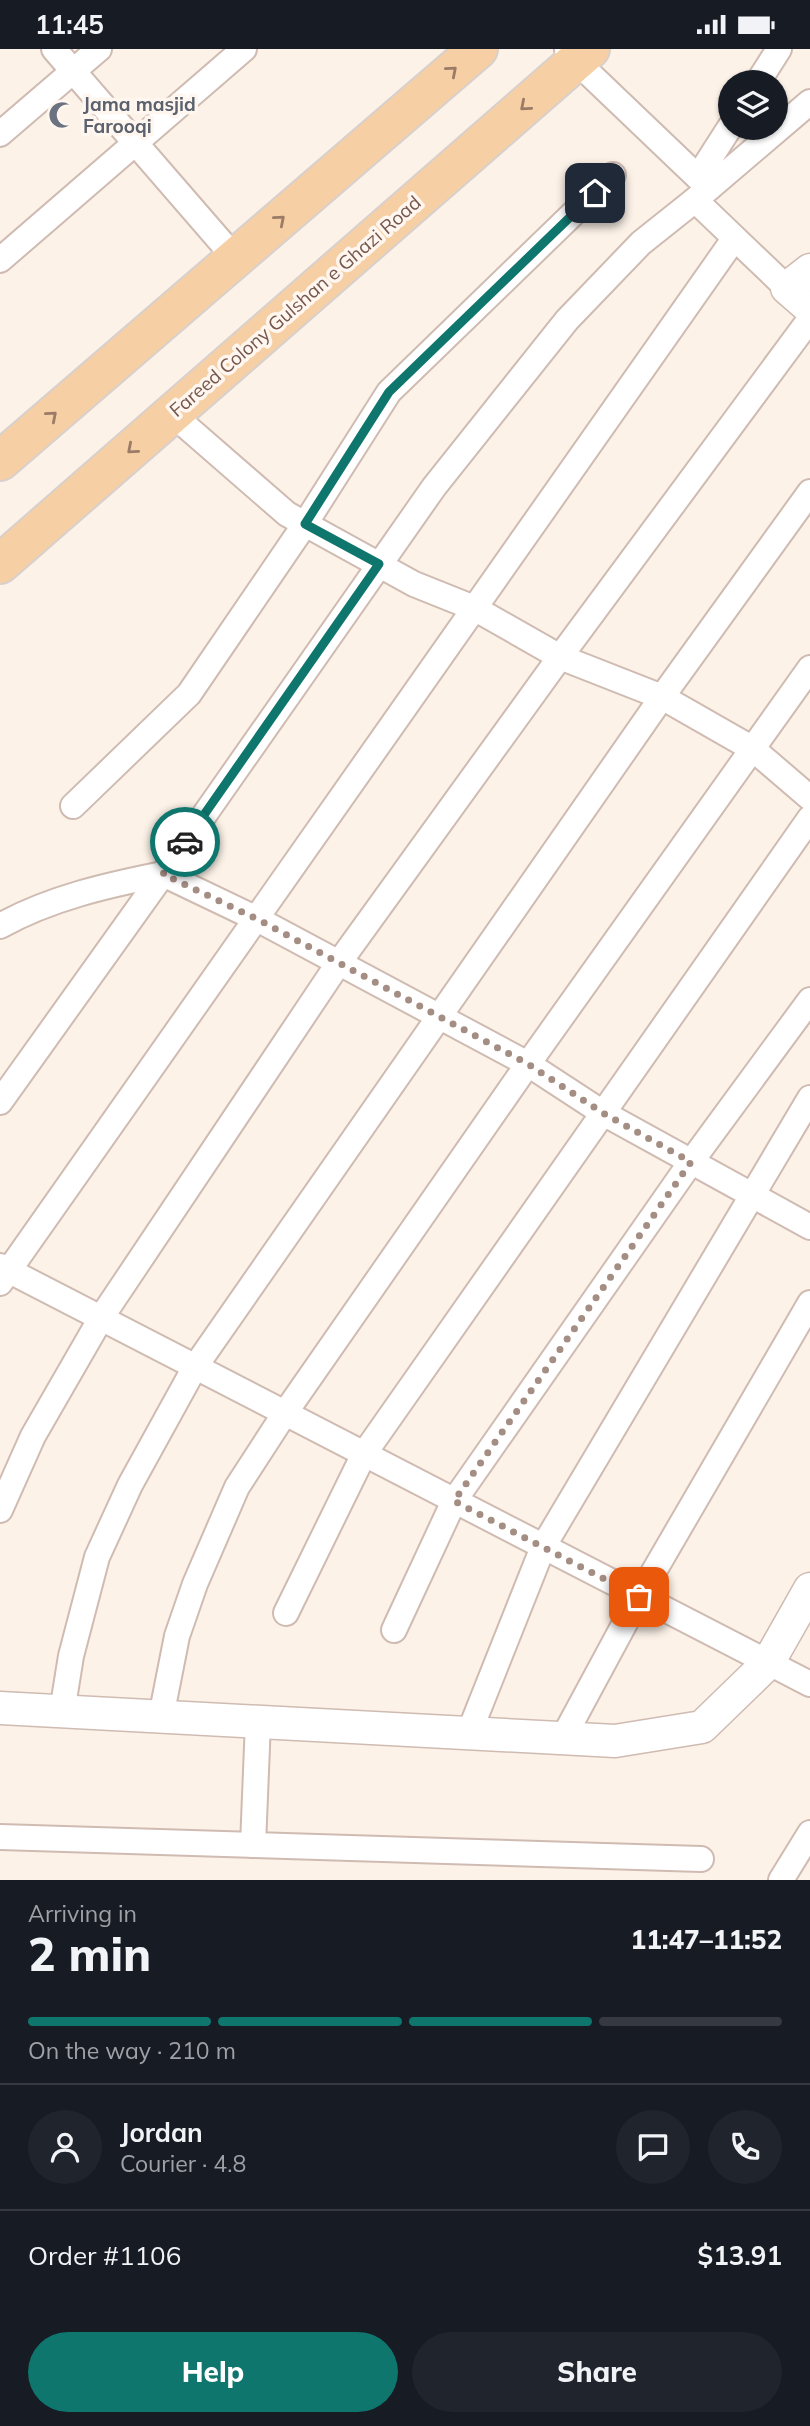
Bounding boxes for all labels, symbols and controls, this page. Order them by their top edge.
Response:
text: 11:45 [35,8,104,41]
one-way arrow [444,67,457,79]
map controls [718,70,788,140]
button: layers [718,70,788,140]
place label: Jama masjid Farooqi [83,92,196,138]
one-way arrow [520,98,533,110]
mosque icon: Jama masjid Farooqi [47,100,77,130]
pin [565,163,625,223]
icon: home [576,174,614,212]
street label: Fareed Colony Gulshan e Ghazi Road [164,190,426,422]
one-way arrow [271,216,284,228]
one-way arrow [43,412,56,424]
one-way arrow [127,441,140,453]
courier [150,807,220,877]
icon: car [166,823,204,861]
pin [609,1567,669,1627]
icon: bag [620,1578,658,1616]
text: Arriving in [28,1899,137,1928]
text: 11:47–11:52 [631,1923,782,1956]
text: 2 min [28,1925,151,1983]
text: On the way · 210 m [28,2036,236,2065]
button: person [28,2110,102,2184]
button: chat [616,2110,690,2184]
button: phone [708,2110,782,2184]
text: Jordan [120,2116,203,2149]
text: Courier · 4.8 [120,2149,246,2178]
text: Order #1106 [28,2239,181,2272]
text: $13.91 [698,2239,782,2272]
button: Help [28,2332,398,2412]
button: Share [412,2332,782,2412]

